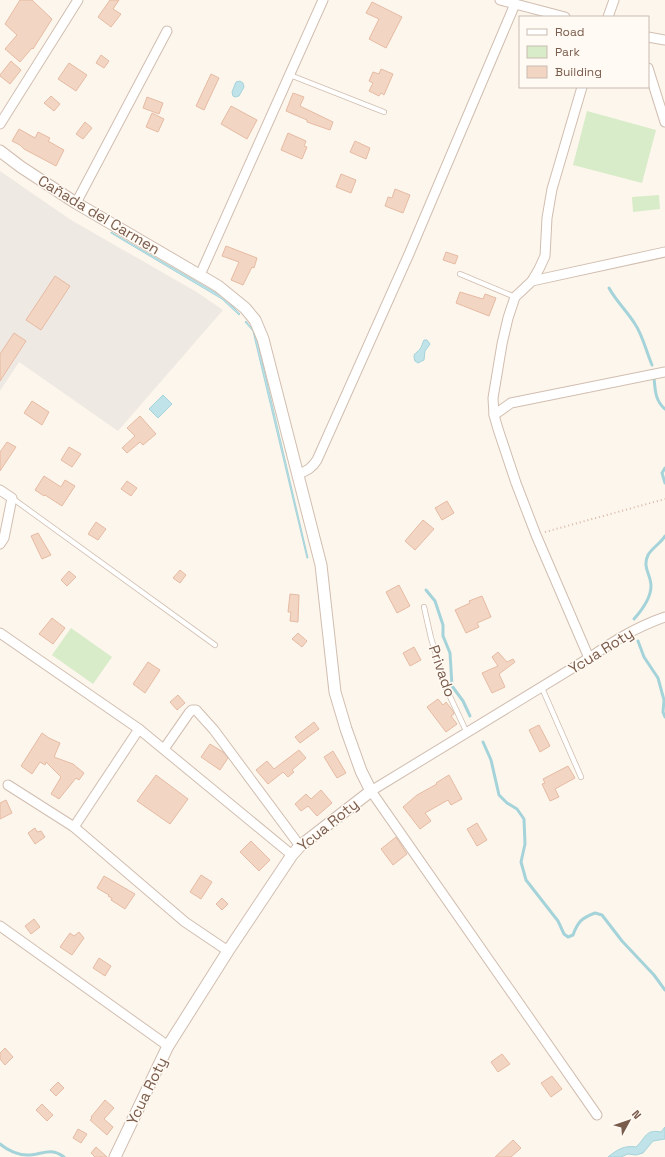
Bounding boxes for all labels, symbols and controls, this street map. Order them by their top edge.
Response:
legend [519,16,649,88]
text: Road [555,24,584,40]
text: Park [555,44,580,60]
text: Building [555,64,602,80]
street label: Cañada del Carmen [35,171,164,259]
street label: Ycua Roty [565,623,637,678]
street label: Privado [425,642,460,699]
street label: Ycua Roty [293,794,362,855]
street label: Ycua Roty [122,1054,171,1128]
north arrow [609,1101,649,1141]
text: N [629,1107,644,1122]

